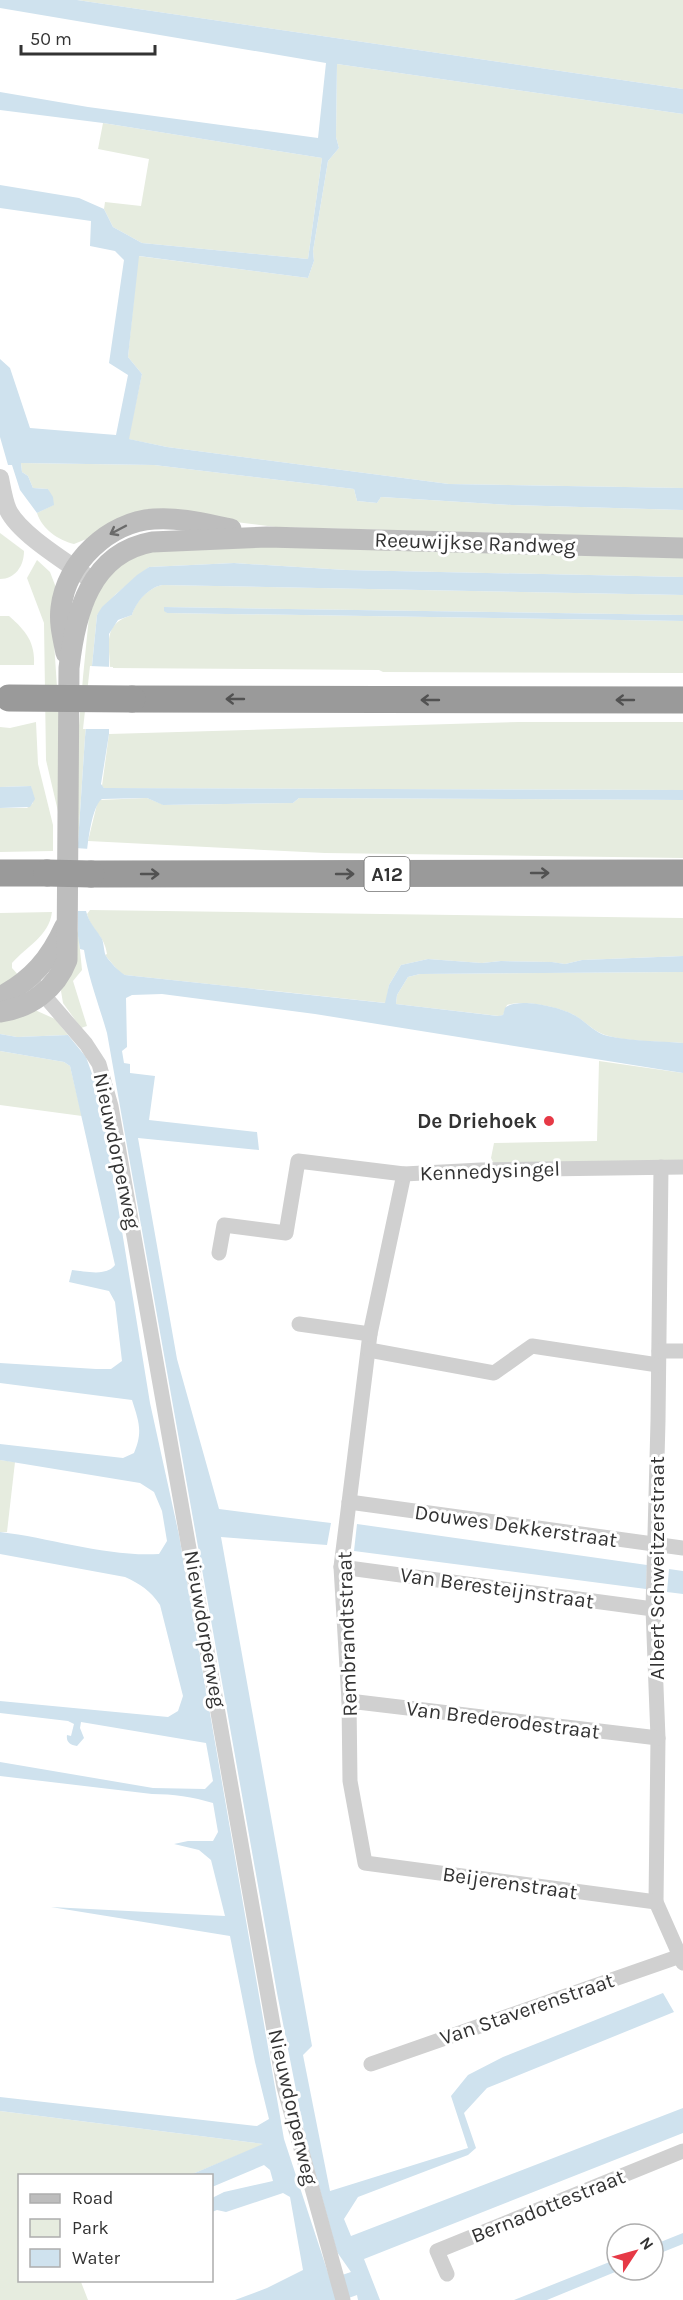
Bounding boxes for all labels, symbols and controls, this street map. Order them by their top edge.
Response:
scale bar [21,18,154,56]
text: 50 m [30,28,72,50]
one-way arrow [110,524,127,536]
street label: Reeuwijkse Randweg [374,527,576,559]
one-way arrow [225,693,245,705]
one-way arrow [420,694,440,706]
one-way arrow [615,694,635,706]
road number: A12 [364,857,410,891]
one-way arrow [529,867,549,879]
one-way arrow [139,868,159,880]
one-way arrow [334,868,354,880]
street label: Nieuwdorperweg [89,1071,145,1232]
place label: De Driehoek [417,1109,538,1133]
marker: De Driehoek [542,1114,556,1128]
street label: Kennedysingel [419,1157,561,1185]
street label: Albert Schweitzerstraat [645,1456,669,1680]
street label: Douwes Dekkerstraat [413,1500,619,1552]
street label: Nieuwdorperweg [179,1548,231,1710]
street label: Rembrandtstraat [332,1551,362,1717]
street label: Van Beresteijnstraat [399,1563,595,1613]
street label: Van Brederodestraat [405,1696,601,1744]
street label: Beijerenstraat [441,1862,579,1904]
street label: Van Staverenstraat [437,1968,617,2050]
street label: Nieuwdorperweg [263,2027,323,2187]
street label: Bernadottestraat [468,2164,628,2248]
legend [18,2174,213,2282]
text: Road [72,2187,113,2209]
text: Park [72,2217,109,2239]
north arrow [605,2222,665,2282]
text: N [636,2233,658,2254]
text: Water [72,2247,120,2269]

